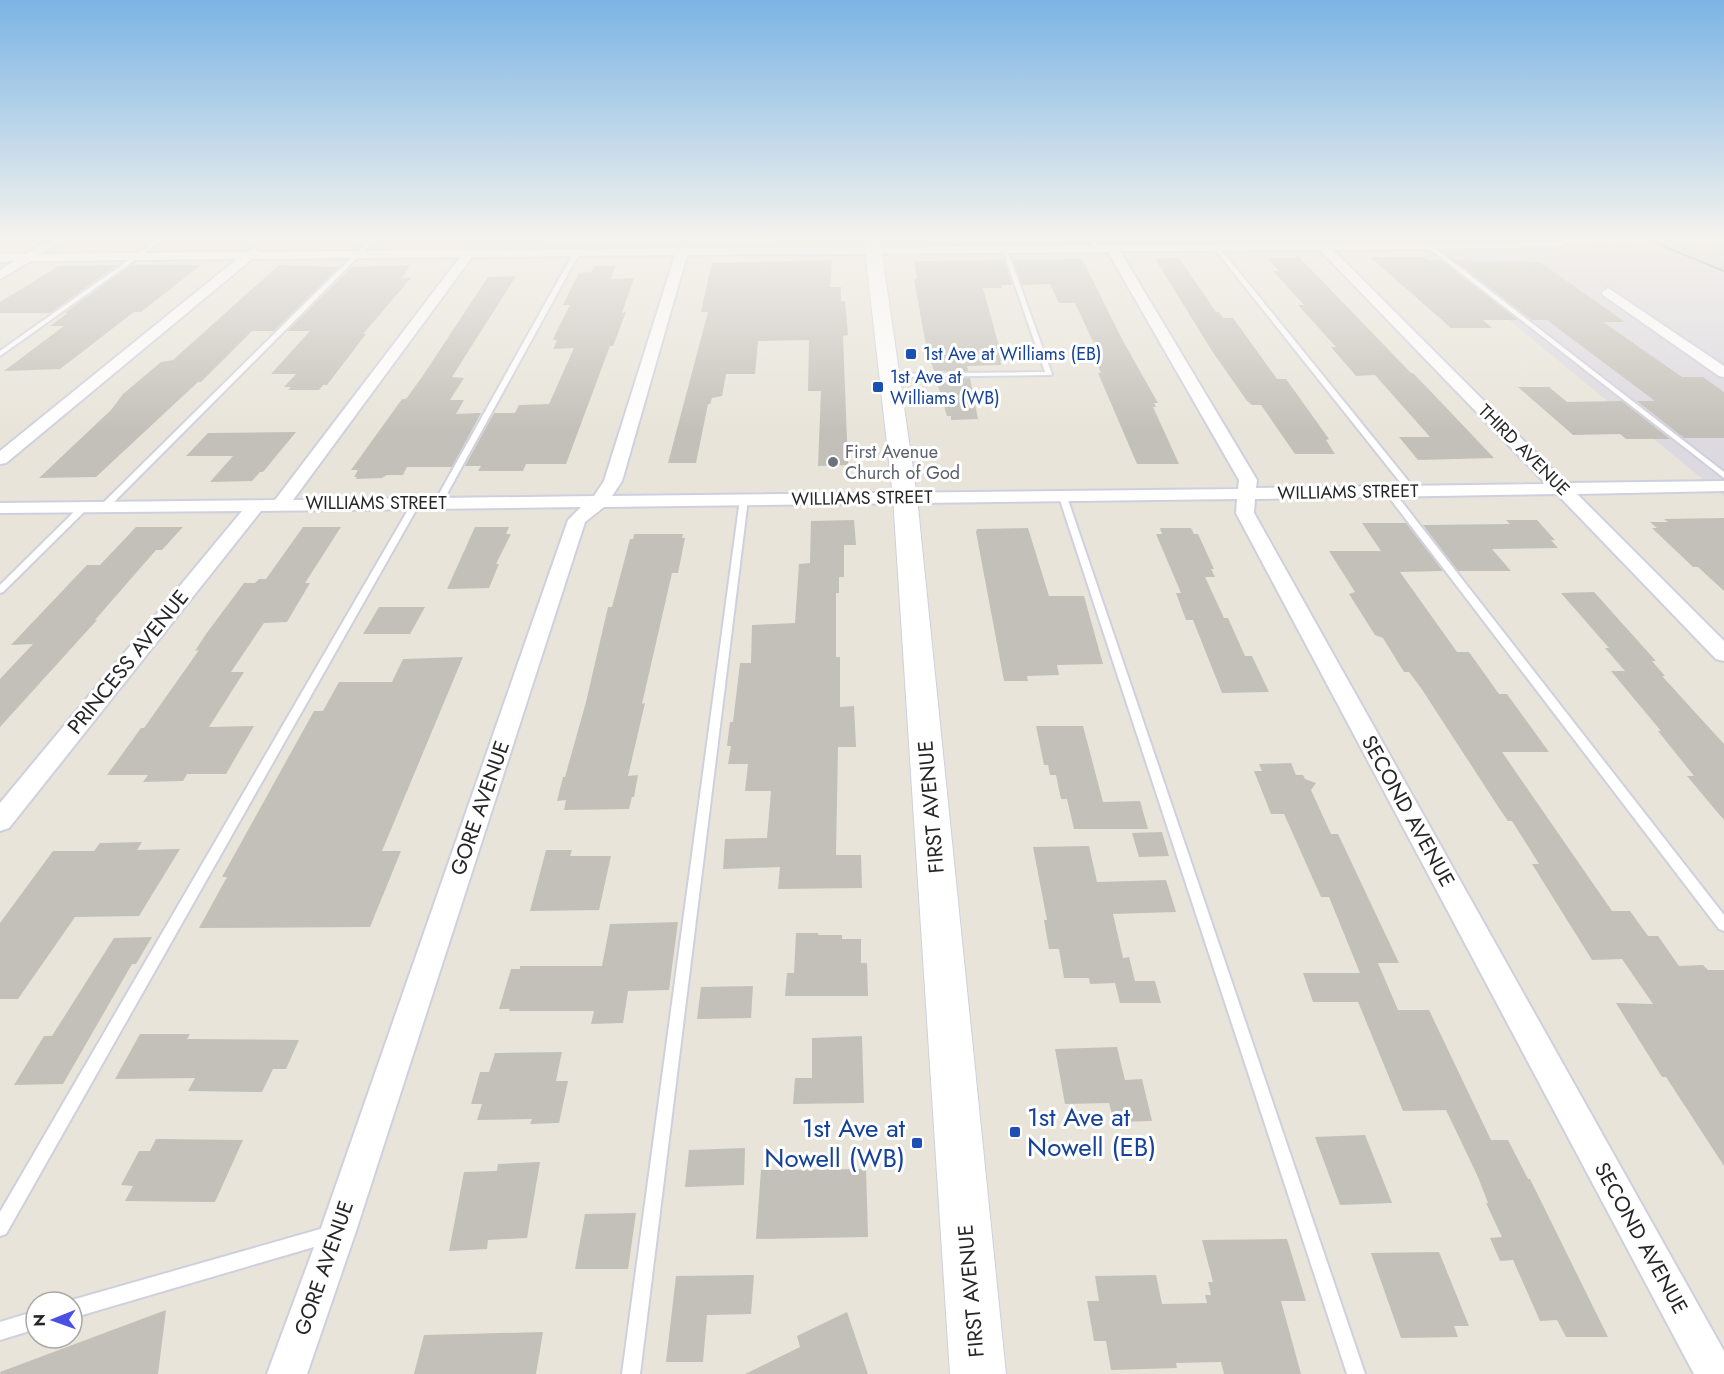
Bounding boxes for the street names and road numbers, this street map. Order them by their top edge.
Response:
street label: THIRD AVENUE [1472,398,1576,502]
street label: WILLIAMS STREET [1277,478,1419,506]
street label: WILLIAMS STREET [791,484,933,512]
street label: WILLIAMS STREET [305,490,447,516]
street label: PRINCESS AVENUE [60,583,196,741]
street label: SECOND AVENUE [1354,730,1462,892]
street label: GORE AVENUE [443,737,517,879]
street label: FIRST AVENUE [910,739,952,875]
street label: SECOND AVENUE [1587,1157,1695,1319]
street label: GORE AVENUE [287,1197,361,1339]
street label: FIRST AVENUE [950,1223,992,1359]

